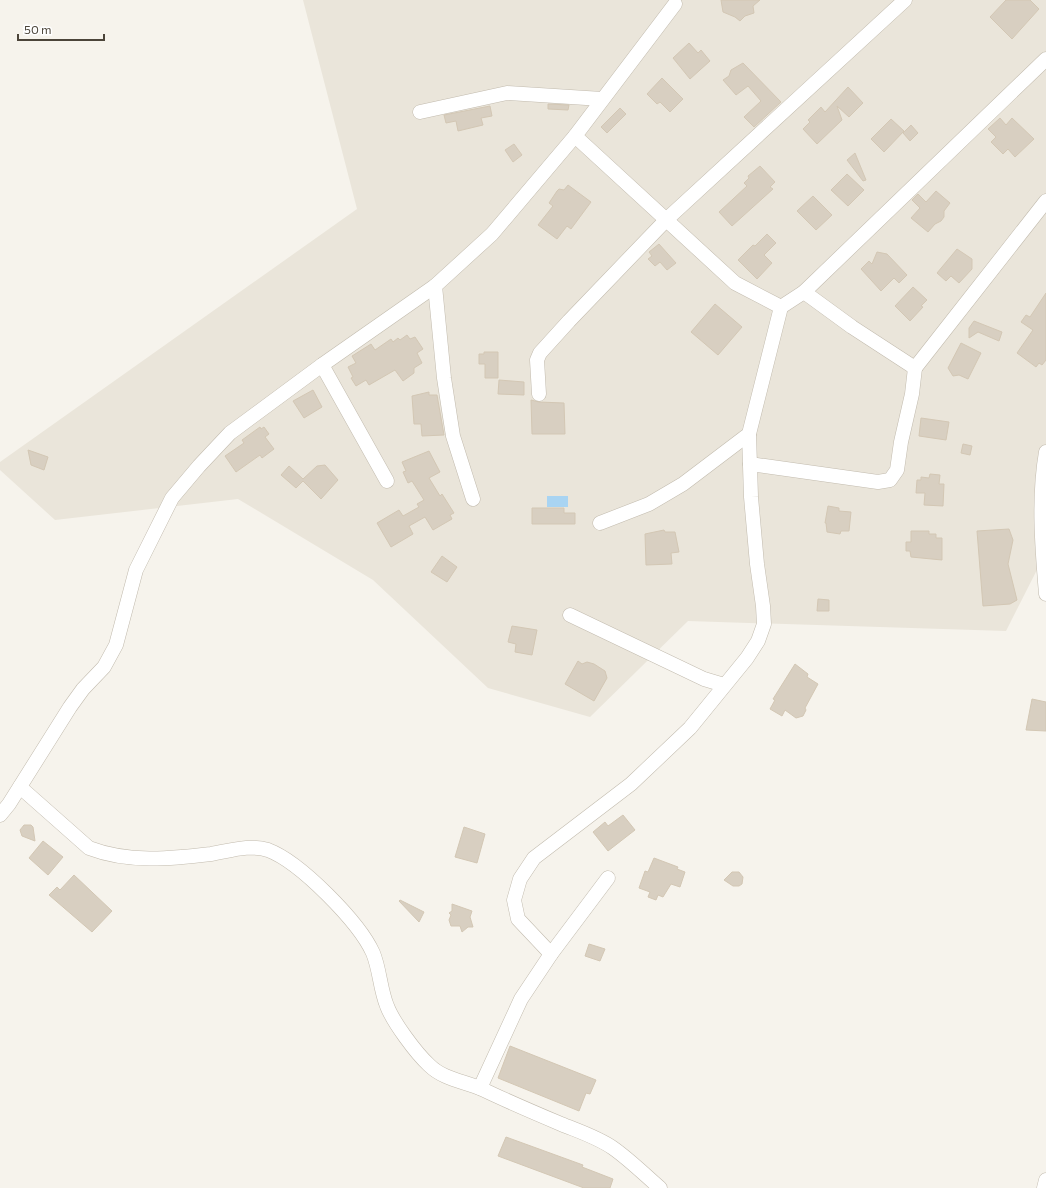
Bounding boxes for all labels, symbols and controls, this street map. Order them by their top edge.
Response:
scale bar [18,16,104,42]
text: 50 m [24,22,52,36]

